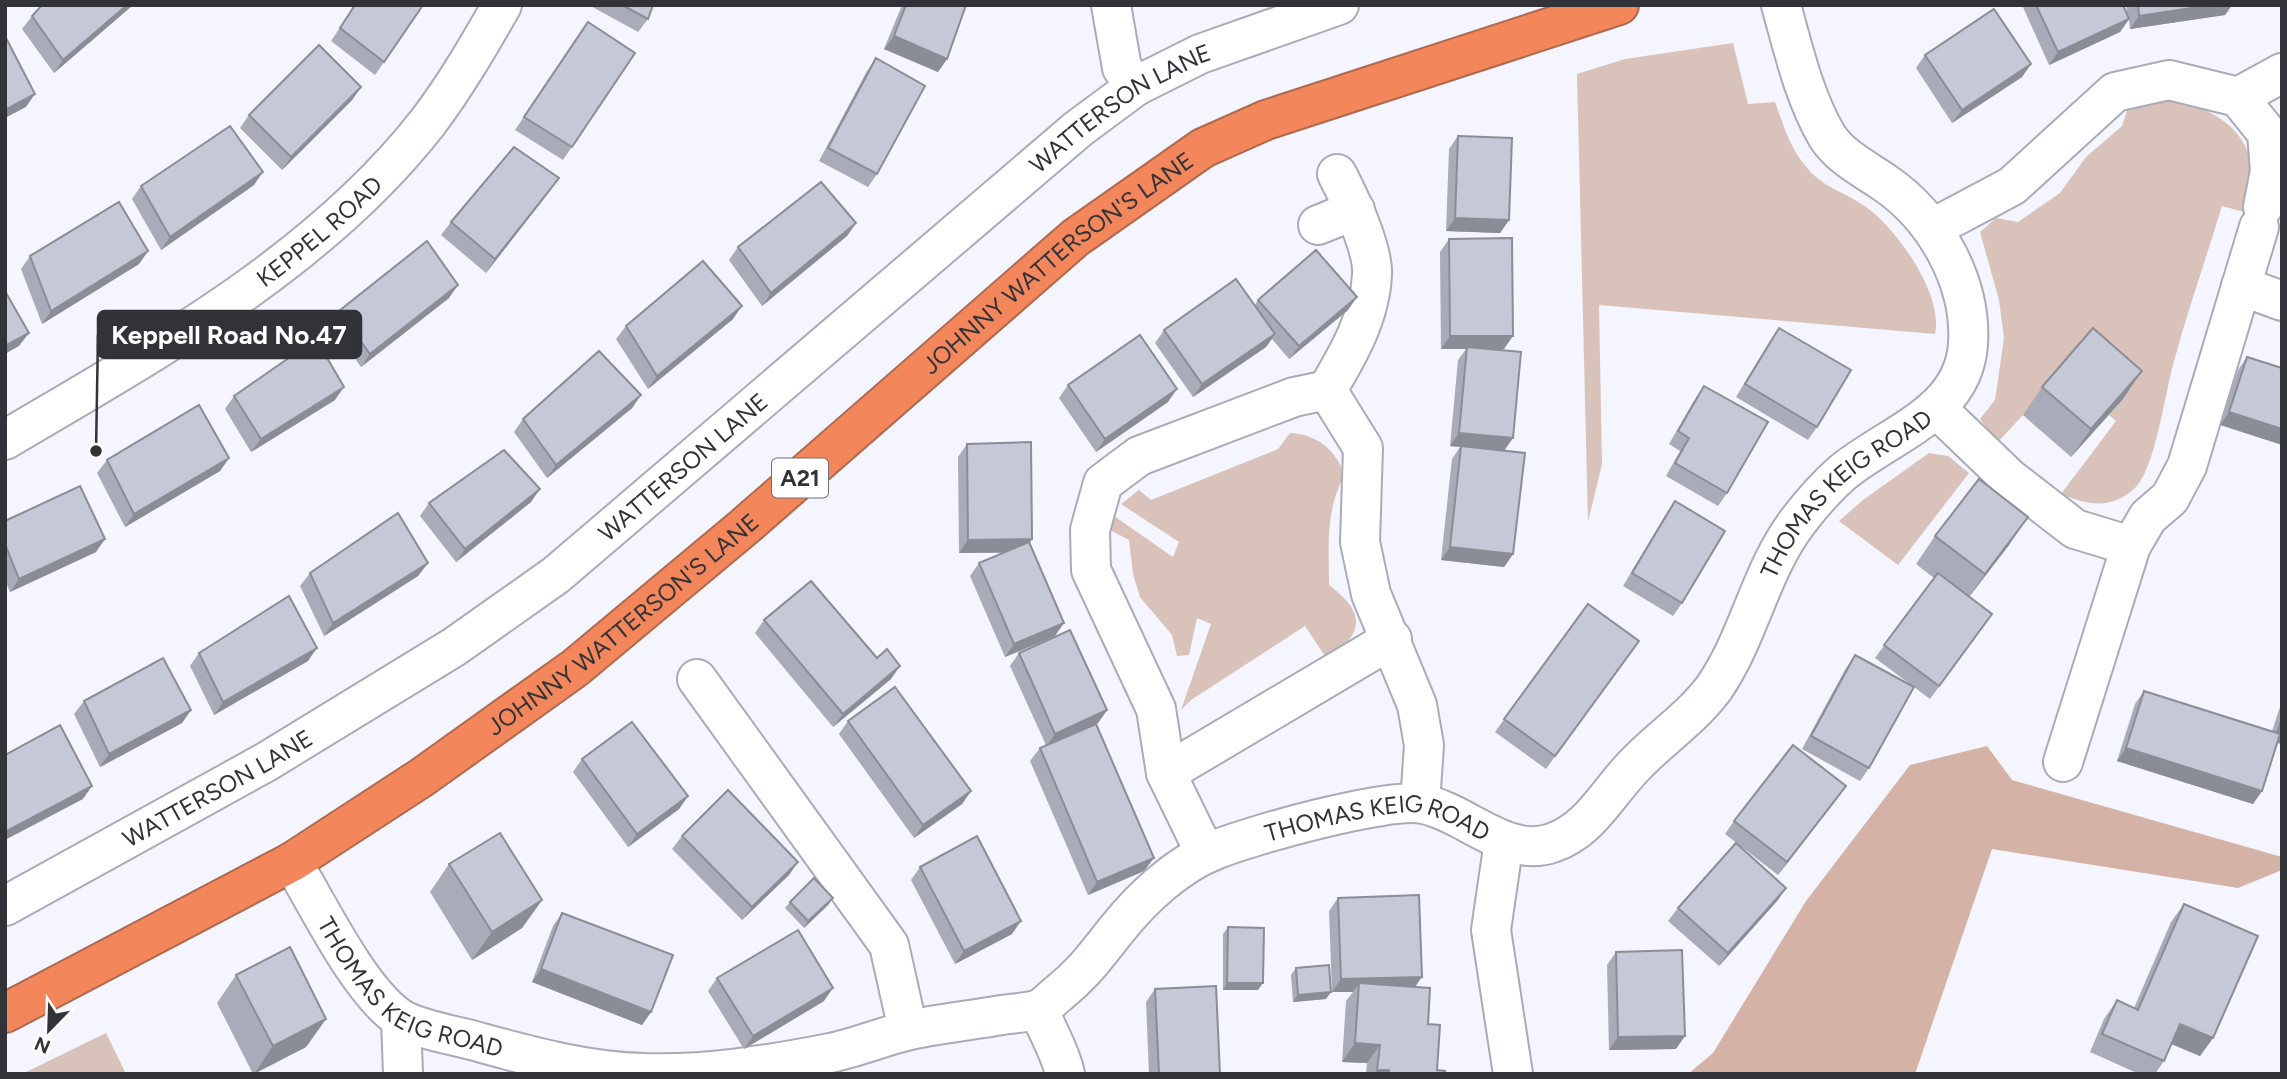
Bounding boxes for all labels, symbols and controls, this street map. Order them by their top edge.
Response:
street label: WATTERSON LANE [1023,37,1214,179]
street label: JOHNNY WATTERSON'S LANE [916,145,1199,380]
street label: KEPPEL ROAD [251,169,388,292]
callout: Keppell Road No.47 [98,311,361,358]
text: Keppell Road No.47 [111,319,347,351]
street label: WATTERSON LANE [592,386,773,547]
street label: THOMAS KEIG ROAD [1754,403,1937,582]
road number: A21 [772,458,828,498]
street label: JOHNNY WATTERSON'S LANE [481,507,764,741]
street label: WATTERSON LANE [117,723,318,853]
text: THOMAS KEIG ROAD [1261,789,1495,847]
street label: THOMAS KEIG ROAD [1260,823,1494,851]
street label: THOMAS KEIG ROAD [312,912,506,1063]
north arrow [14,995,84,1065]
text: N [31,1032,54,1059]

